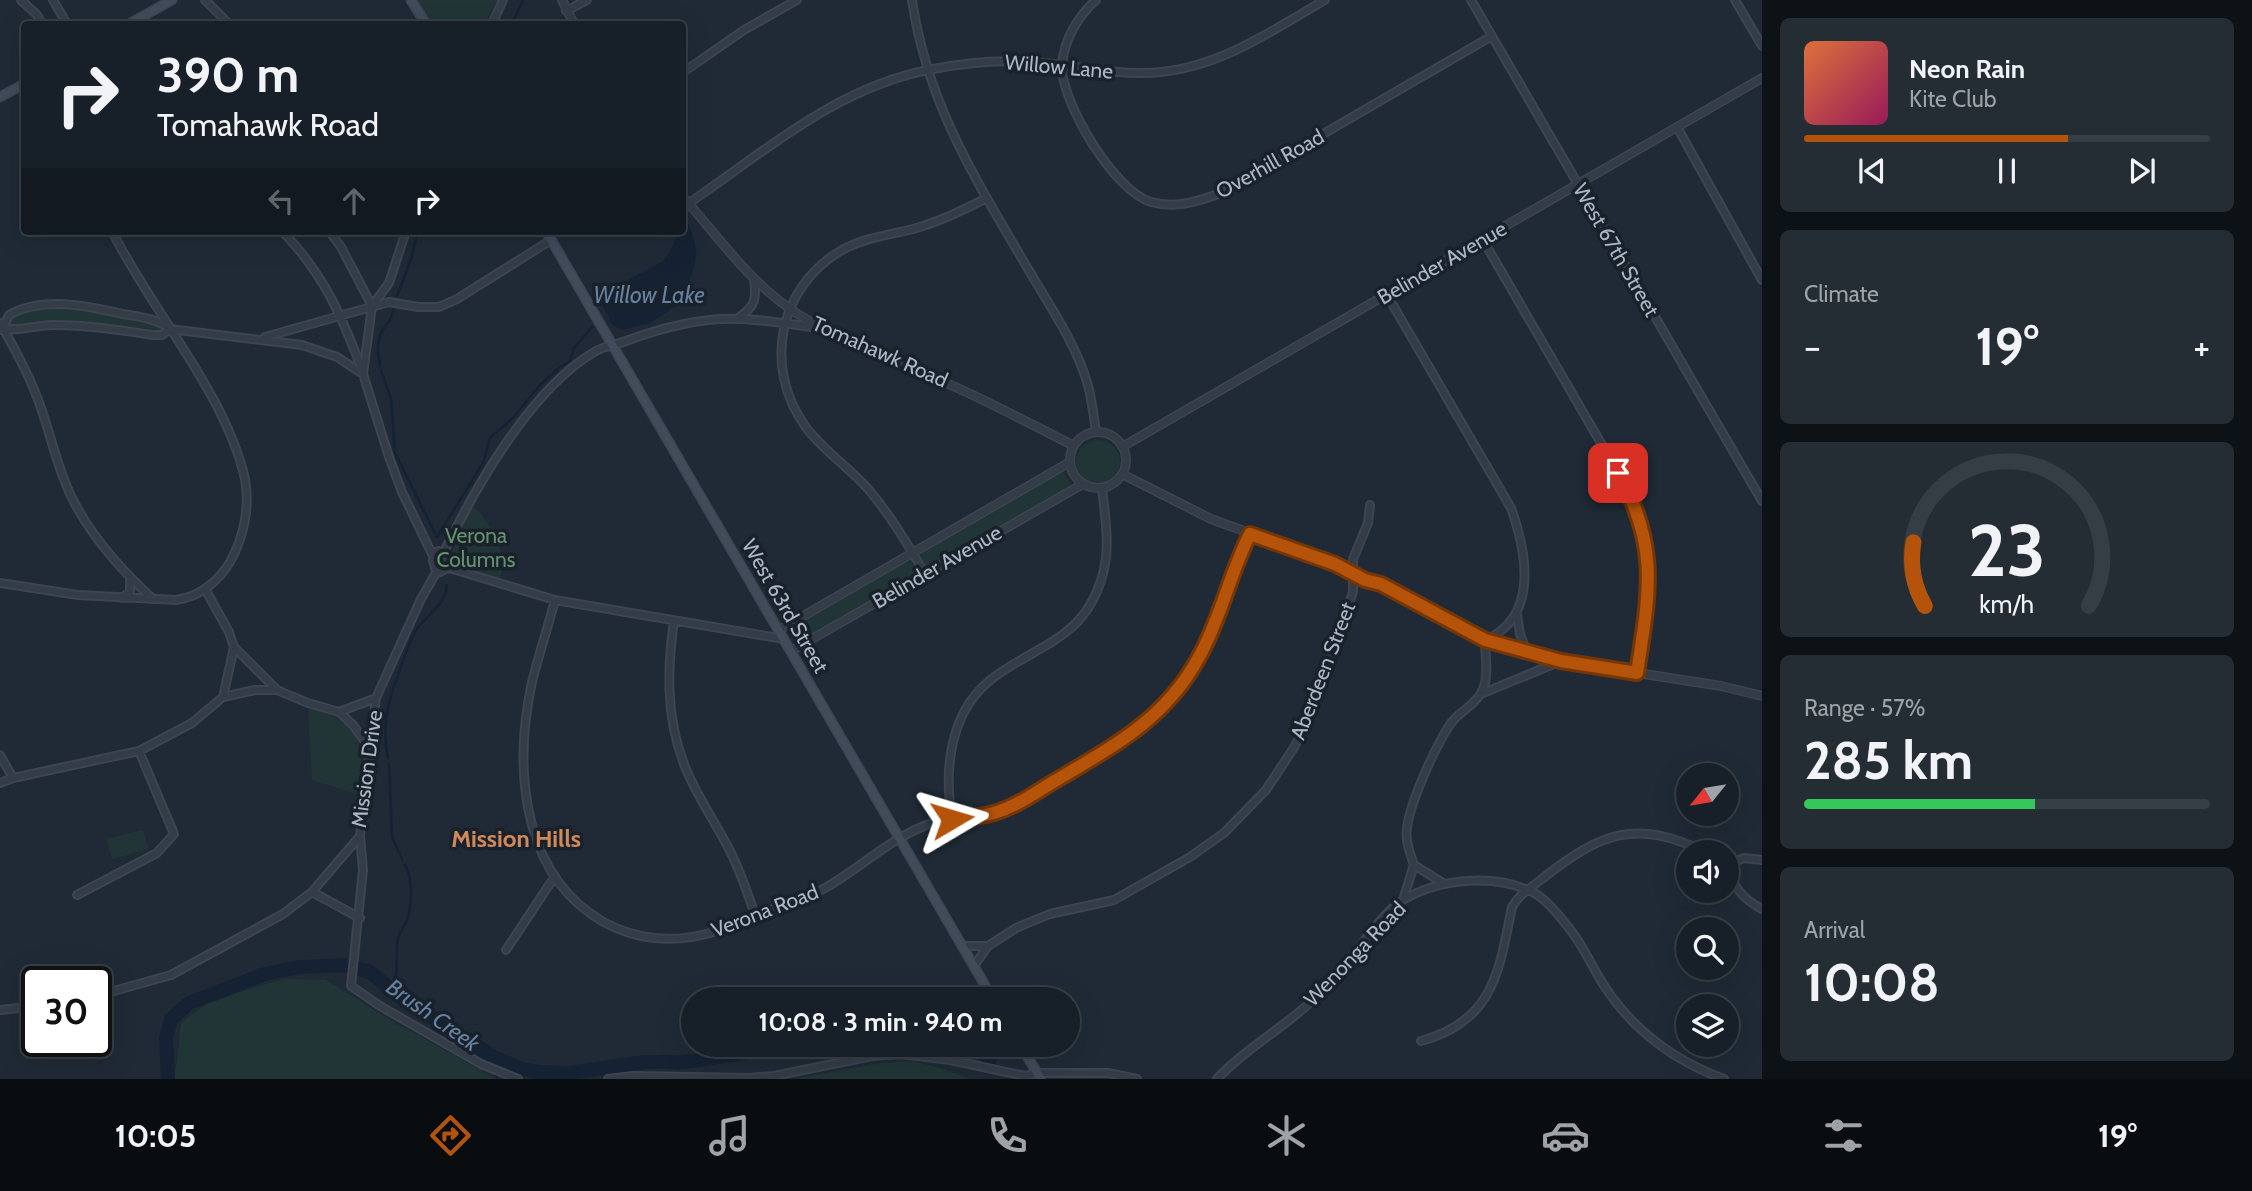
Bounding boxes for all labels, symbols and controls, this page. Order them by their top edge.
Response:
text: 390 m [157,45,299,104]
icon: right [42,49,133,140]
street label: Willow Lane [1004,49,1114,84]
text: Neon Rain [1909,53,2025,85]
text: Kite Club [1909,85,1996,113]
text: Tomahawk Road [157,105,379,144]
street label: Overhill Road [1211,124,1328,204]
icon: previous [1853,152,1891,190]
icon: pause [1988,152,2026,190]
icon: next [2123,152,2161,190]
street label: West 67th Street [1568,179,1665,321]
icon: left [262,182,300,220]
icon: ahead [335,182,373,220]
icon: right [408,182,446,220]
street label: Belinder Avenue [1373,215,1511,310]
text: Climate [1804,280,1879,308]
water label: Willow Lake [593,281,705,309]
street label: Tomahawk Road [809,310,952,393]
text: 19° [1975,315,2039,378]
text: − [1804,323,1821,370]
text: + [2193,323,2210,370]
pin [1588,443,1648,503]
icon: arrive [1599,454,1637,492]
text: 23 [1968,506,2046,594]
street label: Belinder Avenue [868,519,1006,614]
park label: Verona Columns [436,523,516,572]
street label: West 63rd Street [737,534,834,677]
text: km/h [1980,588,2034,618]
street label: Aberdeen Street [1285,599,1360,743]
text: Range · 57% [1804,694,1925,722]
street label: Mission Drive [346,708,387,829]
text: 285 km [1804,729,1973,792]
north arrow [1676,763,1740,826]
map controls [1676,763,1739,1057]
position arrow [915,782,989,856]
district label: Mission Hills [451,824,581,853]
button: sound [1676,840,1739,903]
street label: Verona Road [708,879,822,942]
street label: Wenonga Road [1299,896,1411,1011]
text: Arrival [1804,916,1865,944]
button: search [1676,917,1739,980]
text: 10:08 [1804,951,1940,1014]
speed limit sign: 30 [21,966,112,1057]
water label: Brush Creek [381,973,486,1058]
button: layers [1676,994,1739,1057]
text: 10:08 · 3 min · 940 m [759,1006,1002,1038]
icon: directions [426,1111,475,1160]
icon: music [705,1111,754,1160]
icon: phone [983,1111,1032,1160]
icon: climate [1262,1111,1311,1160]
icon: car [1541,1111,1590,1160]
icon: filters [1819,1111,1868,1160]
text: 10:05 [115,1116,196,1155]
text: 19° [2098,1116,2137,1155]

